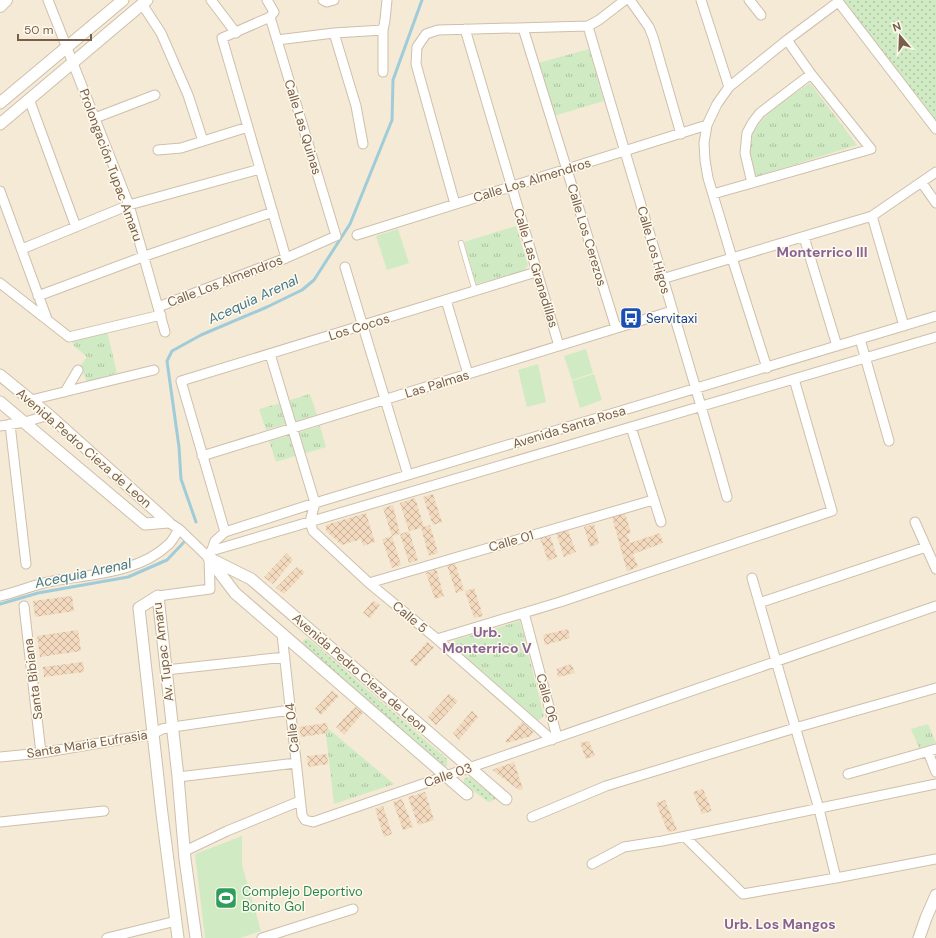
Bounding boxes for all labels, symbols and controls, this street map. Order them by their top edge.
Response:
scale bar [18,16,91,42]
north arrow [880,16,920,56]
text: N [891,19,903,34]
text: 50 m [24,22,53,38]
street label: Calle Las Quinas [280,77,326,177]
street label: Prolongación Tupac Amaru [75,86,147,244]
street label: Calle Los Almendros [471,154,593,206]
street label: Calle Los Cerezos [563,182,611,288]
street label: Calle Los Higos [633,204,675,296]
street label: Calle Las Granadillas [510,206,562,330]
district label: Monterrico III [777,243,867,261]
street label: Calle Los Almendros [165,251,285,311]
water label: Acequia Arenal [204,270,302,328]
bus stop icon: Servitaxi [618,305,644,331]
street label: Los Cocos [326,310,392,344]
place label: Servitaxi [646,310,697,327]
street label: Las Palmas [403,366,471,402]
street label: Avenida Pedro Cieza de Leon [13,385,155,511]
street label: Avenida Santa Rosa [510,402,628,452]
street label: Calle 01 [487,526,535,556]
water label: Acequia Arenal [32,554,134,592]
street label: Calle 5 [389,597,431,637]
street label: Av. Tupac Amaru [148,601,178,703]
street label: Avenida Pedro Cieza de Leon [289,610,431,736]
district label: Urb. Monterrico V [442,623,532,657]
street label: Santa Bibiana [20,638,46,720]
street label: Calle 06 [532,672,562,724]
street label: Calle 04 [281,702,303,754]
street label: Santa Maria Eufrasia [25,726,149,762]
street label: Calle 03 [422,759,474,791]
place label: Complejo Deportivo Bonito Gol [242,883,363,915]
sports icon: Complejo Deportivo Bonito Gol [213,885,239,911]
district label: Urb. Los Mangos [724,915,836,933]

